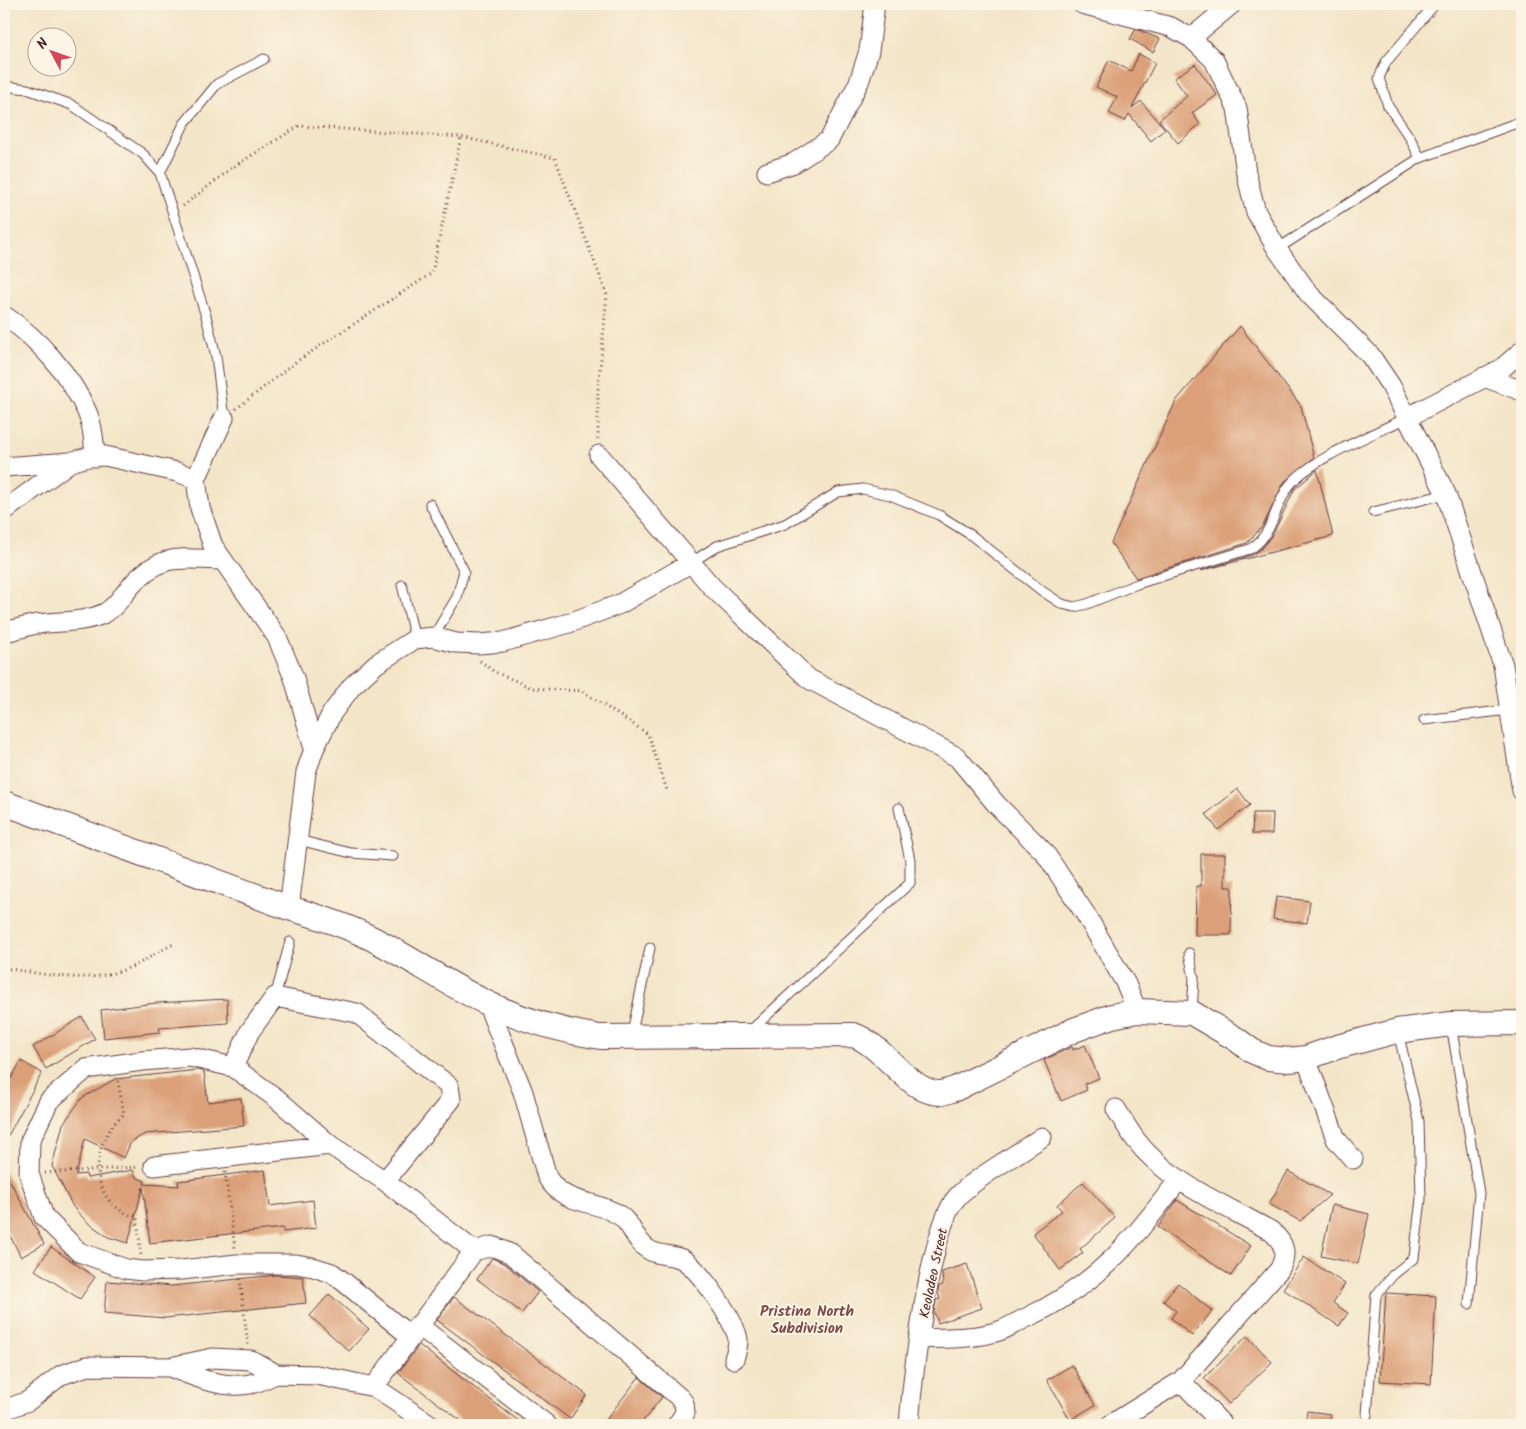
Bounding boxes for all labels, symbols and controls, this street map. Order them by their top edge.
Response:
north arrow [28,28,78,78]
text: N [32,33,54,55]
street label: Keoladeo Street [914,1226,954,1320]
district label: Pristina North Subdivision [760,1300,854,1341]

